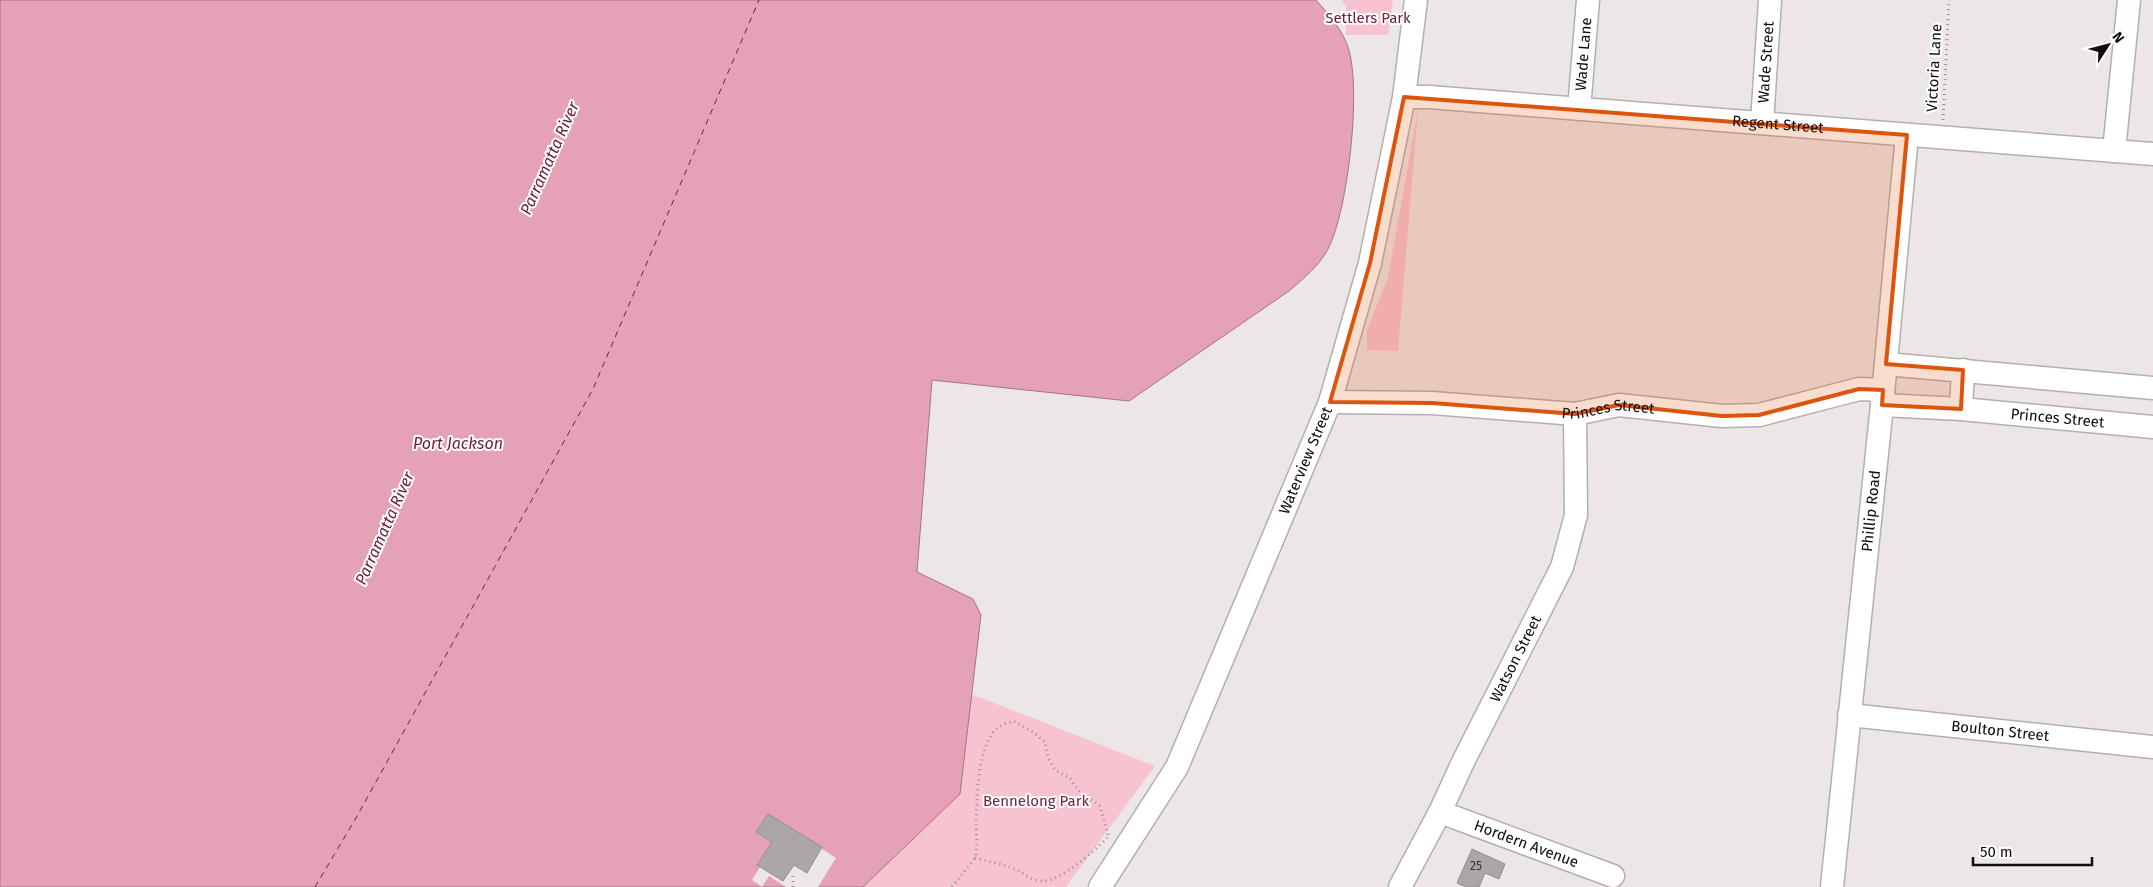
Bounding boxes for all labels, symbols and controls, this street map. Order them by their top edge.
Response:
park label: Settlers Park [1325,9,1411,27]
street label: Wade Lane [1572,17,1596,92]
street label: Wade Street [1754,20,1778,104]
north arrow [2083,20,2133,70]
street label: Victoria Lane [1923,23,1945,113]
text: N [2109,29,2128,46]
water label: Parramatta River [516,98,583,218]
street label: Regent Street [1731,112,1825,137]
street label: Princes Street [1561,396,1656,423]
street label: Waterview Street [1275,404,1336,517]
street label: Princes Street [2010,405,2106,431]
water label: Port Jackson [413,434,503,453]
water label: Parramatta River [351,468,418,588]
street label: Phillip Road [1858,469,1884,553]
street label: Watson Street [1486,612,1545,705]
street label: Boulton Street [1950,717,2051,745]
park label: Bennelong Park [983,792,1089,810]
street label: Hordern Avenue [1472,816,1581,871]
scale bar [1973,834,2092,866]
text: 50 m [1980,843,2013,861]
house number: 25 [1470,859,1482,873]

